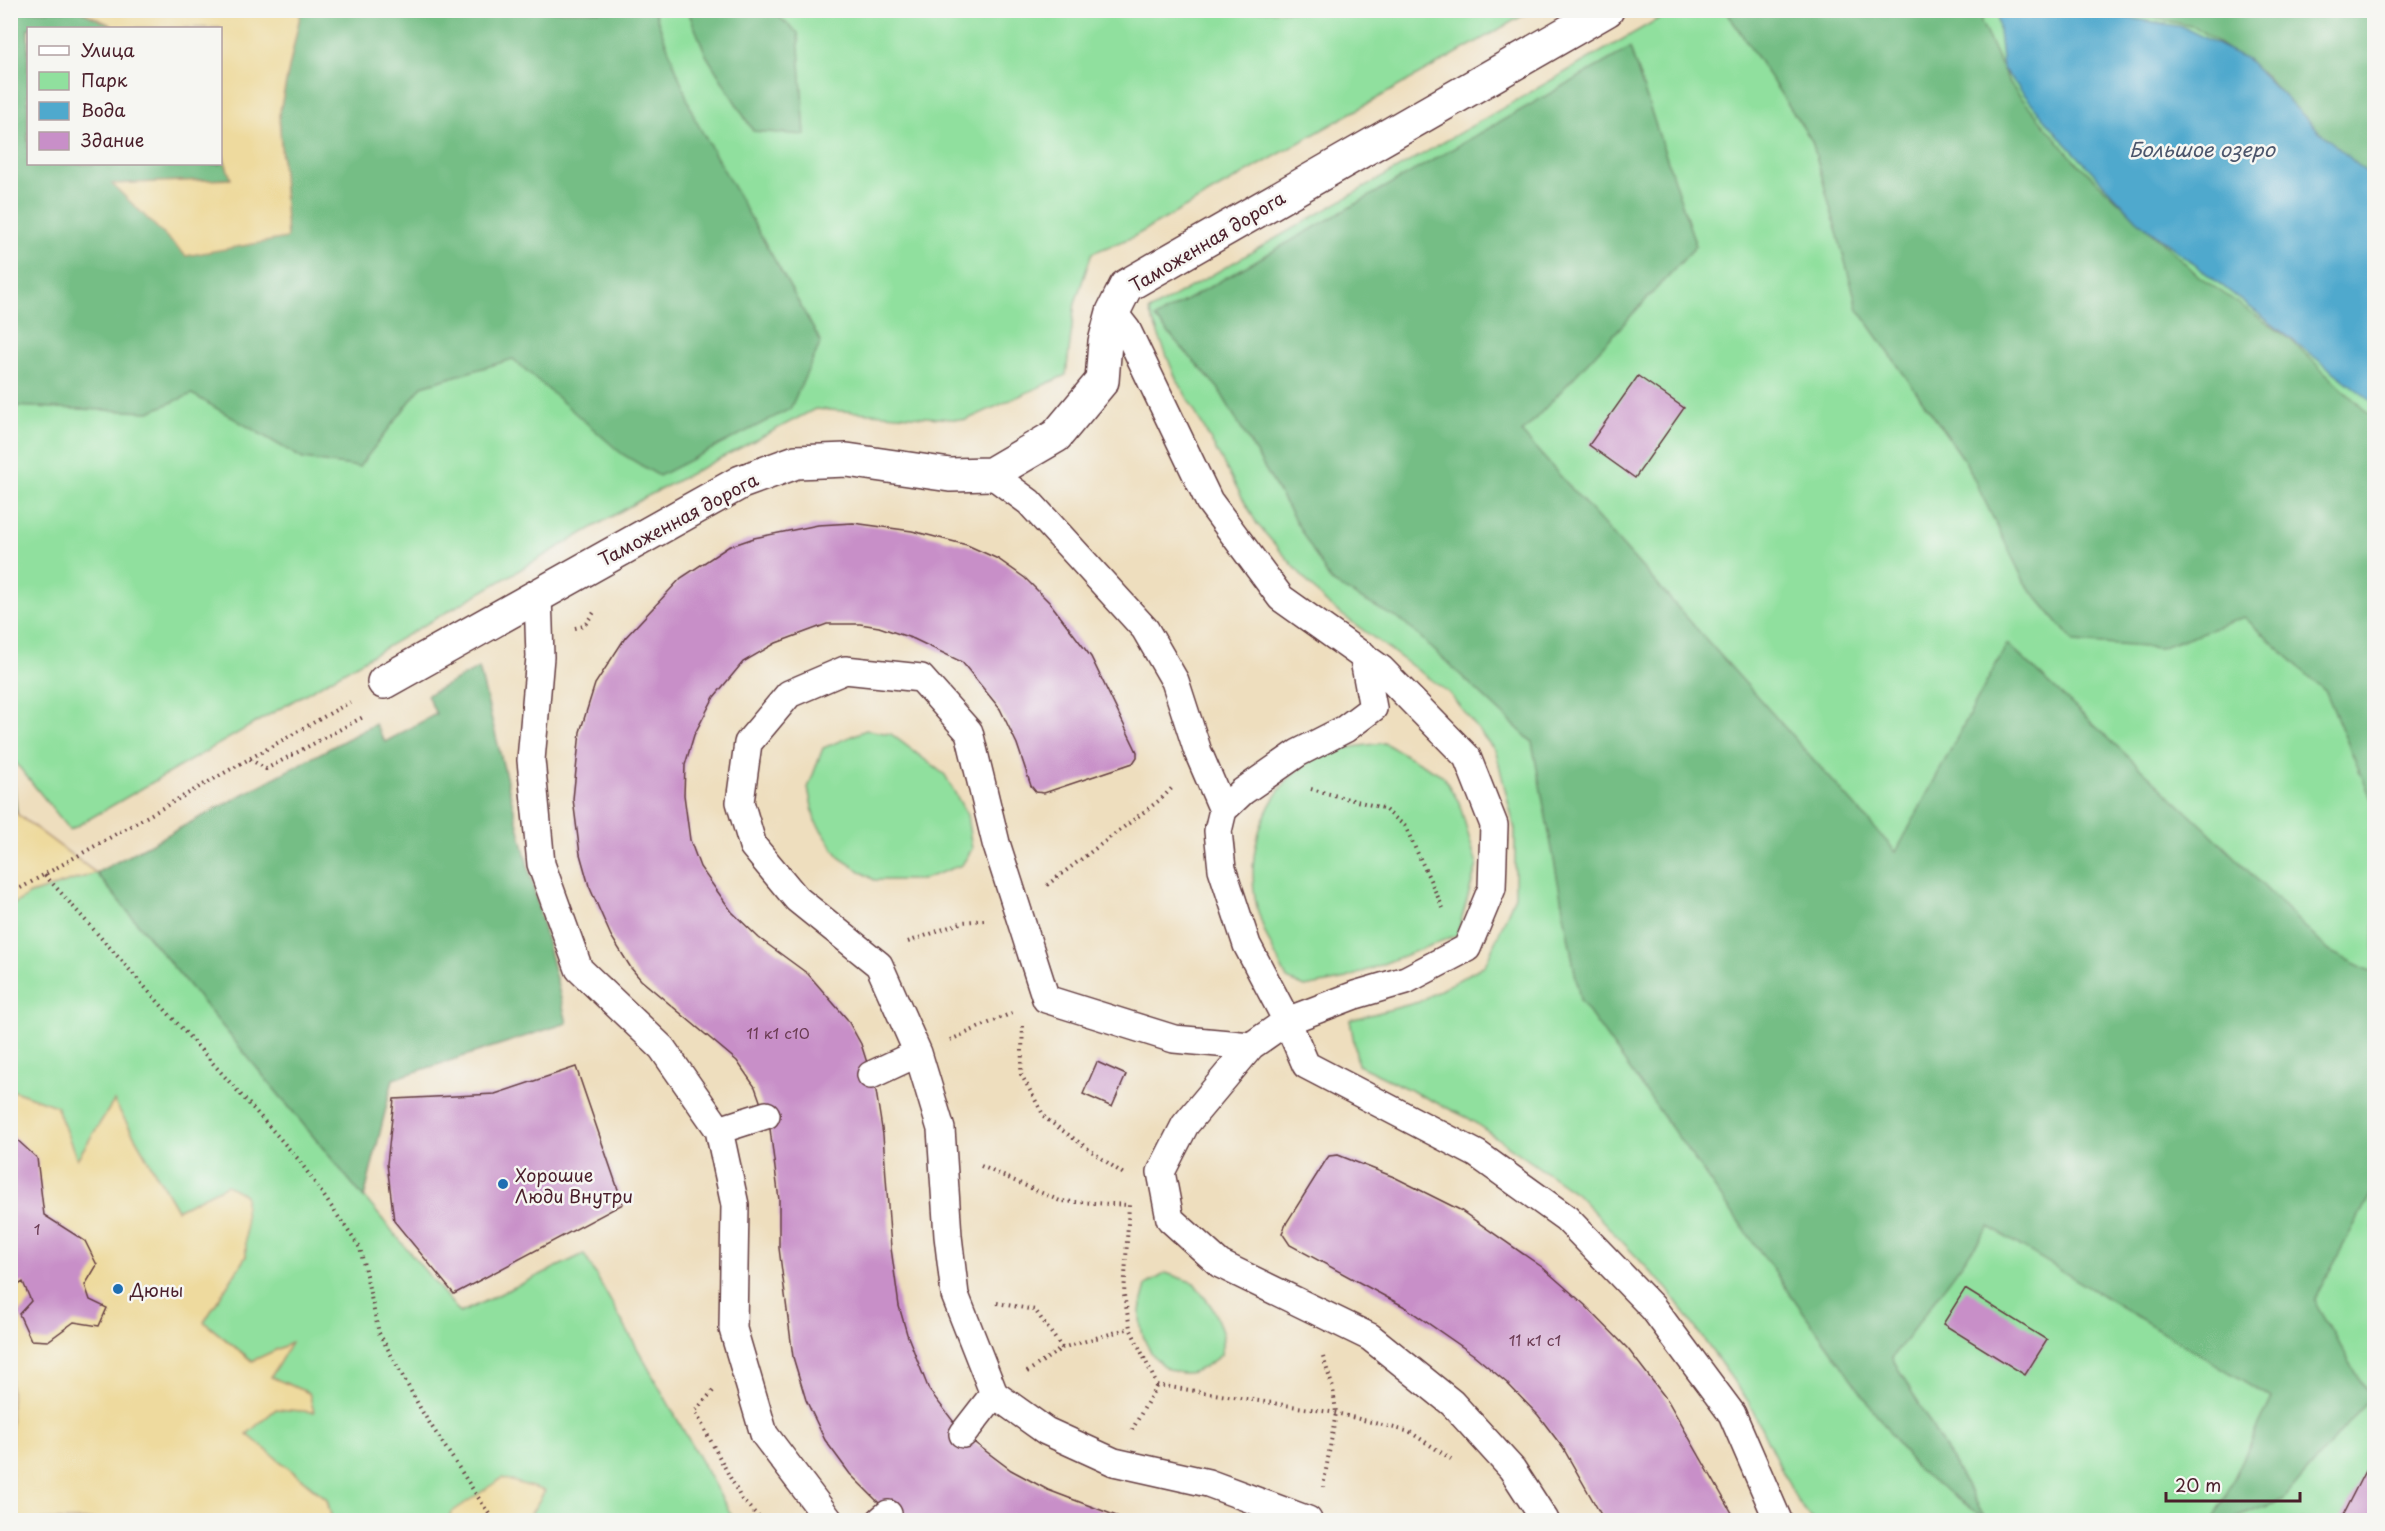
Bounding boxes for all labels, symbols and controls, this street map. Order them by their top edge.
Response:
legend [27,27,222,165]
text: Улица [81,36,135,63]
text: Парк [81,66,128,93]
text: Вода [81,96,126,123]
text: Здание [81,126,144,153]
water label: Большое озеро [2129,134,2277,164]
street label: Таможенная дорога [1124,183,1291,298]
street label: Таможенная дорога [593,465,763,573]
house number: 11 к1 с10 [746,1021,810,1044]
place label: Хорошие Люди Внутри [515,1161,633,1209]
marker: Хорошие Люди Внутри [496,1177,510,1191]
house number: 1 [34,1217,40,1240]
place label: Дюны [129,1276,183,1303]
marker: Дюны [111,1282,125,1296]
house number: 11 к1 с1 [1509,1328,1561,1351]
scale bar [2166,1465,2300,1503]
text: 20 m [2175,1471,2221,1498]

